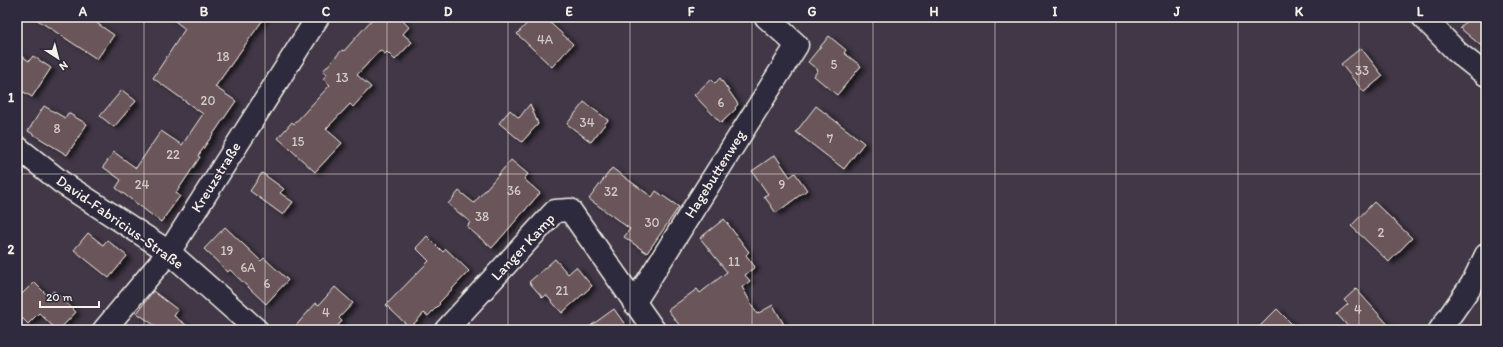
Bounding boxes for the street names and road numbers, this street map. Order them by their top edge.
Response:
street label: Hagebuttenweg [681,126,749,221]
street label: Kreuzstraße [187,138,245,216]
street label: David-Fabricius-Straße [53,171,187,273]
street label: Langer Kamp [487,210,559,284]

